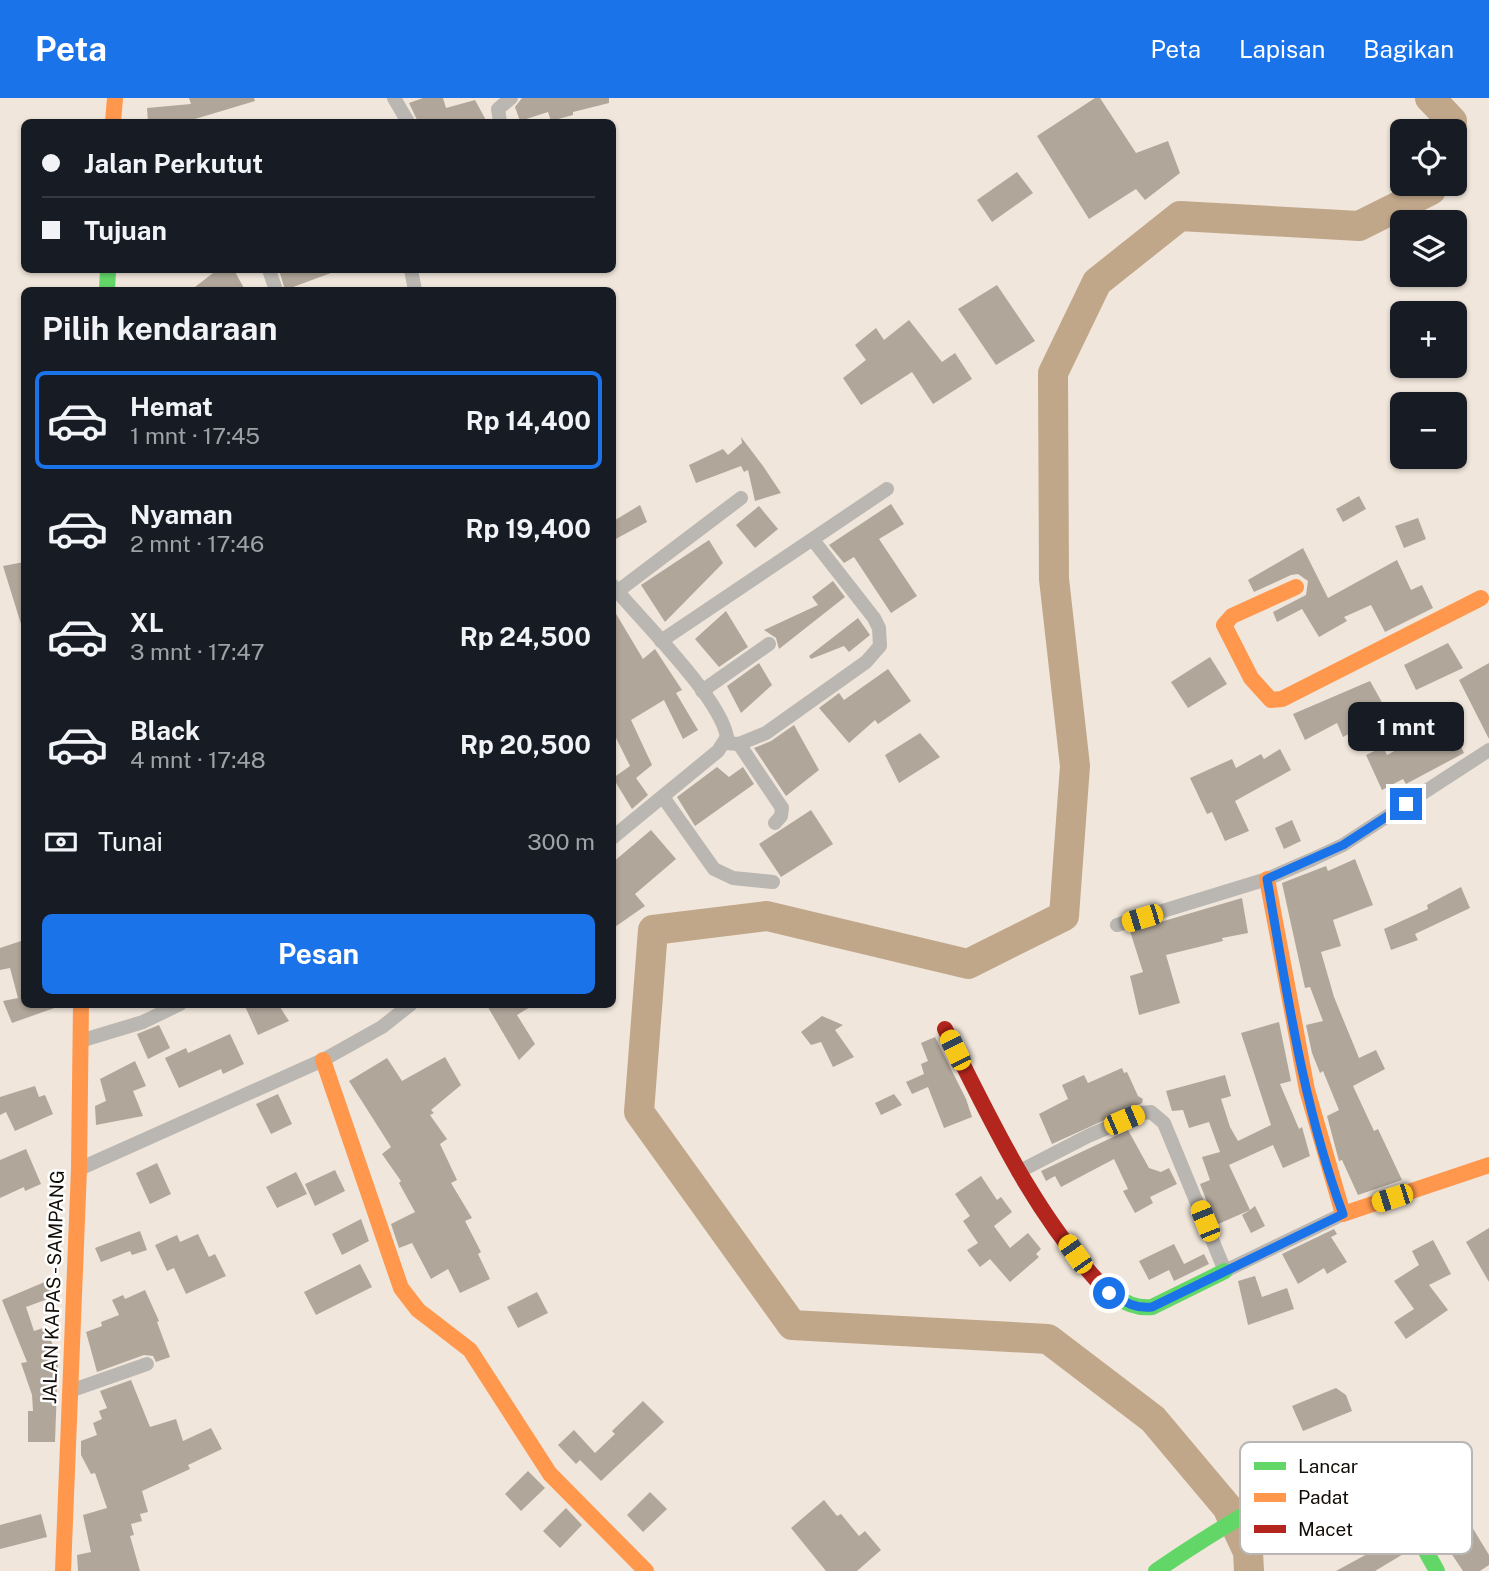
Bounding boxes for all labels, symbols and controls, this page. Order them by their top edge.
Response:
text: Peta [35,30,107,68]
text: Peta [1150,35,1201,63]
text: Lapisan [1239,35,1325,63]
text: Bagikan [1363,35,1454,63]
map controls [1390,119,1467,469]
button: locate [1390,119,1467,196]
text: Jalan Perkutut [84,148,263,179]
button: layers [1390,210,1467,287]
text: Tujuan [84,215,167,246]
button: + [1390,301,1467,378]
text: Pilih kendaraan [42,310,277,347]
icon: car [46,389,109,452]
text: Hemat [130,391,213,422]
button: − [1390,392,1467,469]
text: Rp 14,400 [466,405,591,436]
text: 1 mnt · 17:45 [130,422,260,449]
icon: car [46,497,109,560]
text: Nyaman [130,499,233,530]
text: Rp 19,400 [466,513,591,544]
text: 2 mnt · 17:46 [130,530,264,557]
icon: car [46,605,109,668]
text: XL [130,607,164,638]
text: Rp 24,500 [460,621,591,652]
text: 3 mnt · 17:47 [130,638,264,665]
callout: 1 mnt [1348,702,1464,752]
icon: car [46,713,109,776]
text: 1 mnt [1377,713,1435,740]
text: Black [130,715,200,746]
text: Rp 20,500 [460,729,591,760]
text: 4 mnt · 17:48 [130,746,266,773]
route end [1390,788,1422,820]
icon: cash [42,823,80,861]
text: Tunai [98,826,163,857]
text: 300 m [527,828,595,855]
car [1119,902,1166,934]
button: Pesan [42,914,595,994]
car [937,1027,974,1073]
car [1101,1102,1148,1138]
street label: JALAN KAPAS - SAMPANG [38,1170,68,1404]
car [1369,1182,1416,1214]
car [1188,1198,1223,1244]
car [1055,1231,1096,1277]
route start [1093,1277,1125,1309]
legend [1240,1442,1472,1554]
text: Lancar [1298,1455,1358,1477]
text: Padat [1298,1486,1349,1508]
text: Macet [1298,1518,1353,1540]

